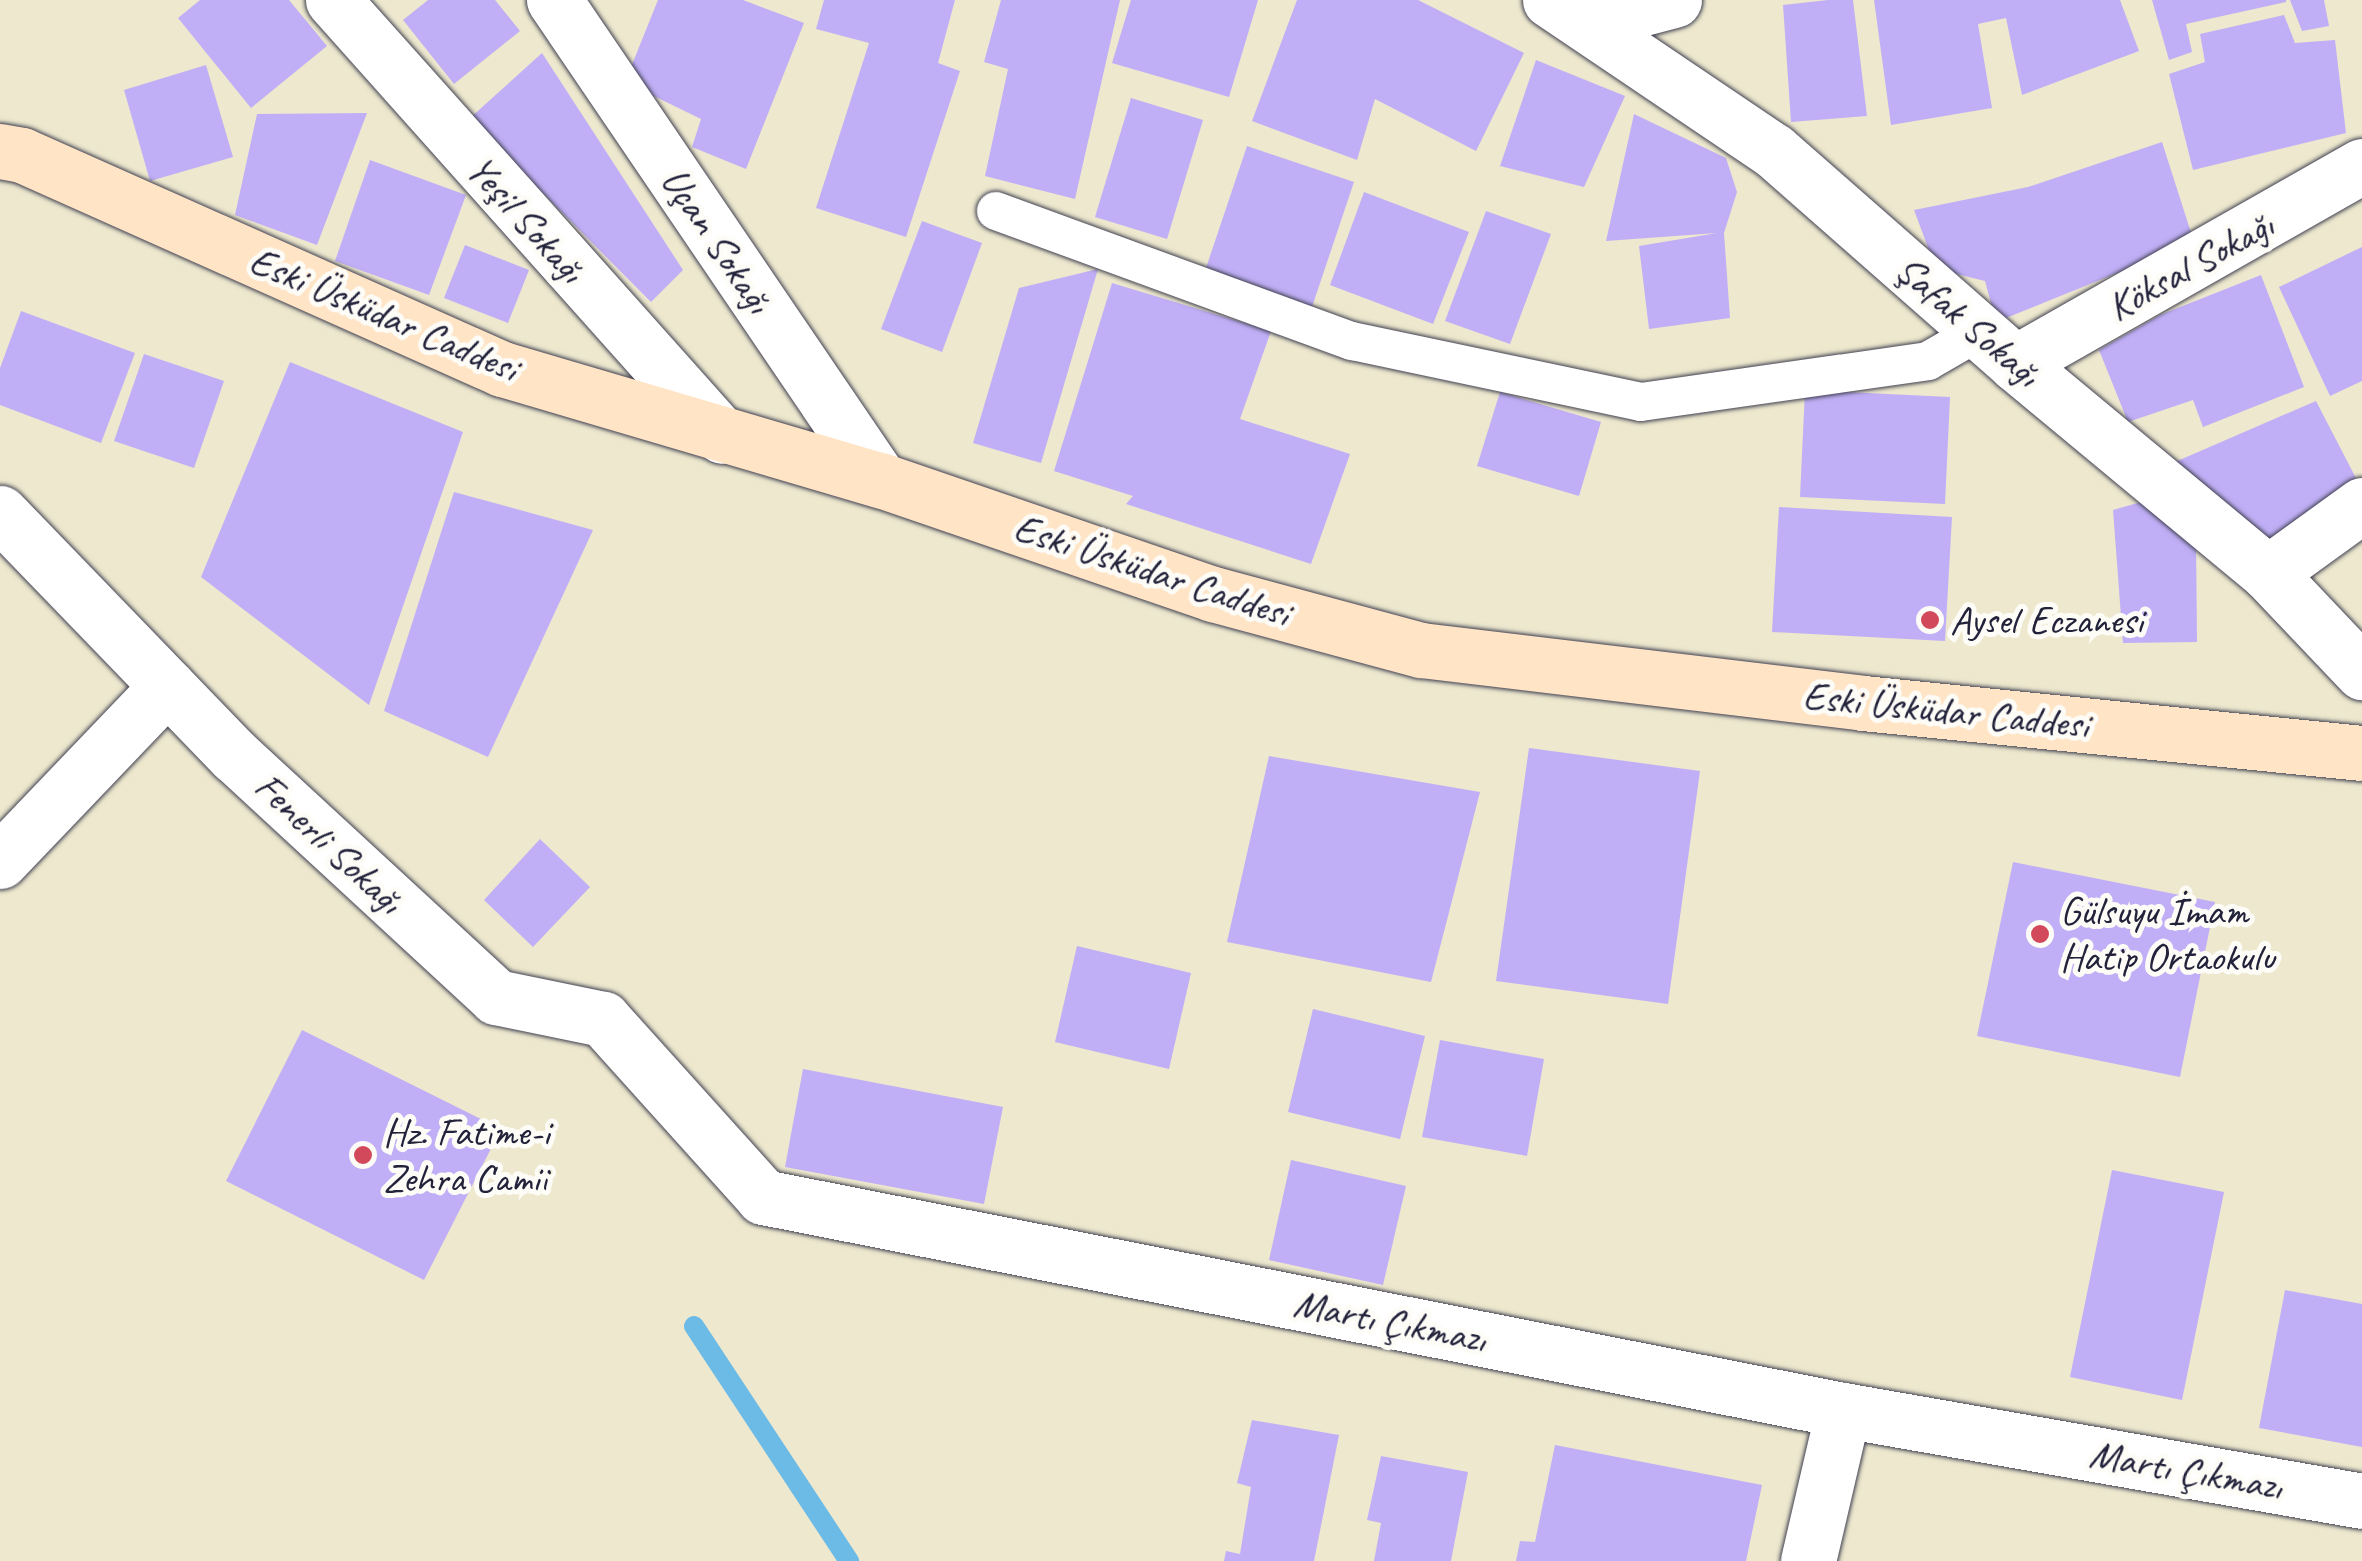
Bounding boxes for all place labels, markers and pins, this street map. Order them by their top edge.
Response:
place label: Aysel Eczanesi [1950,596,2144,644]
marker: Aysel Eczanesi [1919,609,1941,631]
place label: Gülsuyu İmam Hatip Ortaokulu [2060,887,2276,981]
marker: Gülsuyu İmam Hatip Ortaokulu [2029,923,2051,945]
place label: Hz. Fatime-i Zehra Camii [383,1108,550,1202]
marker: Hz. Fatime-i Zehra Camii [352,1144,374,1166]

